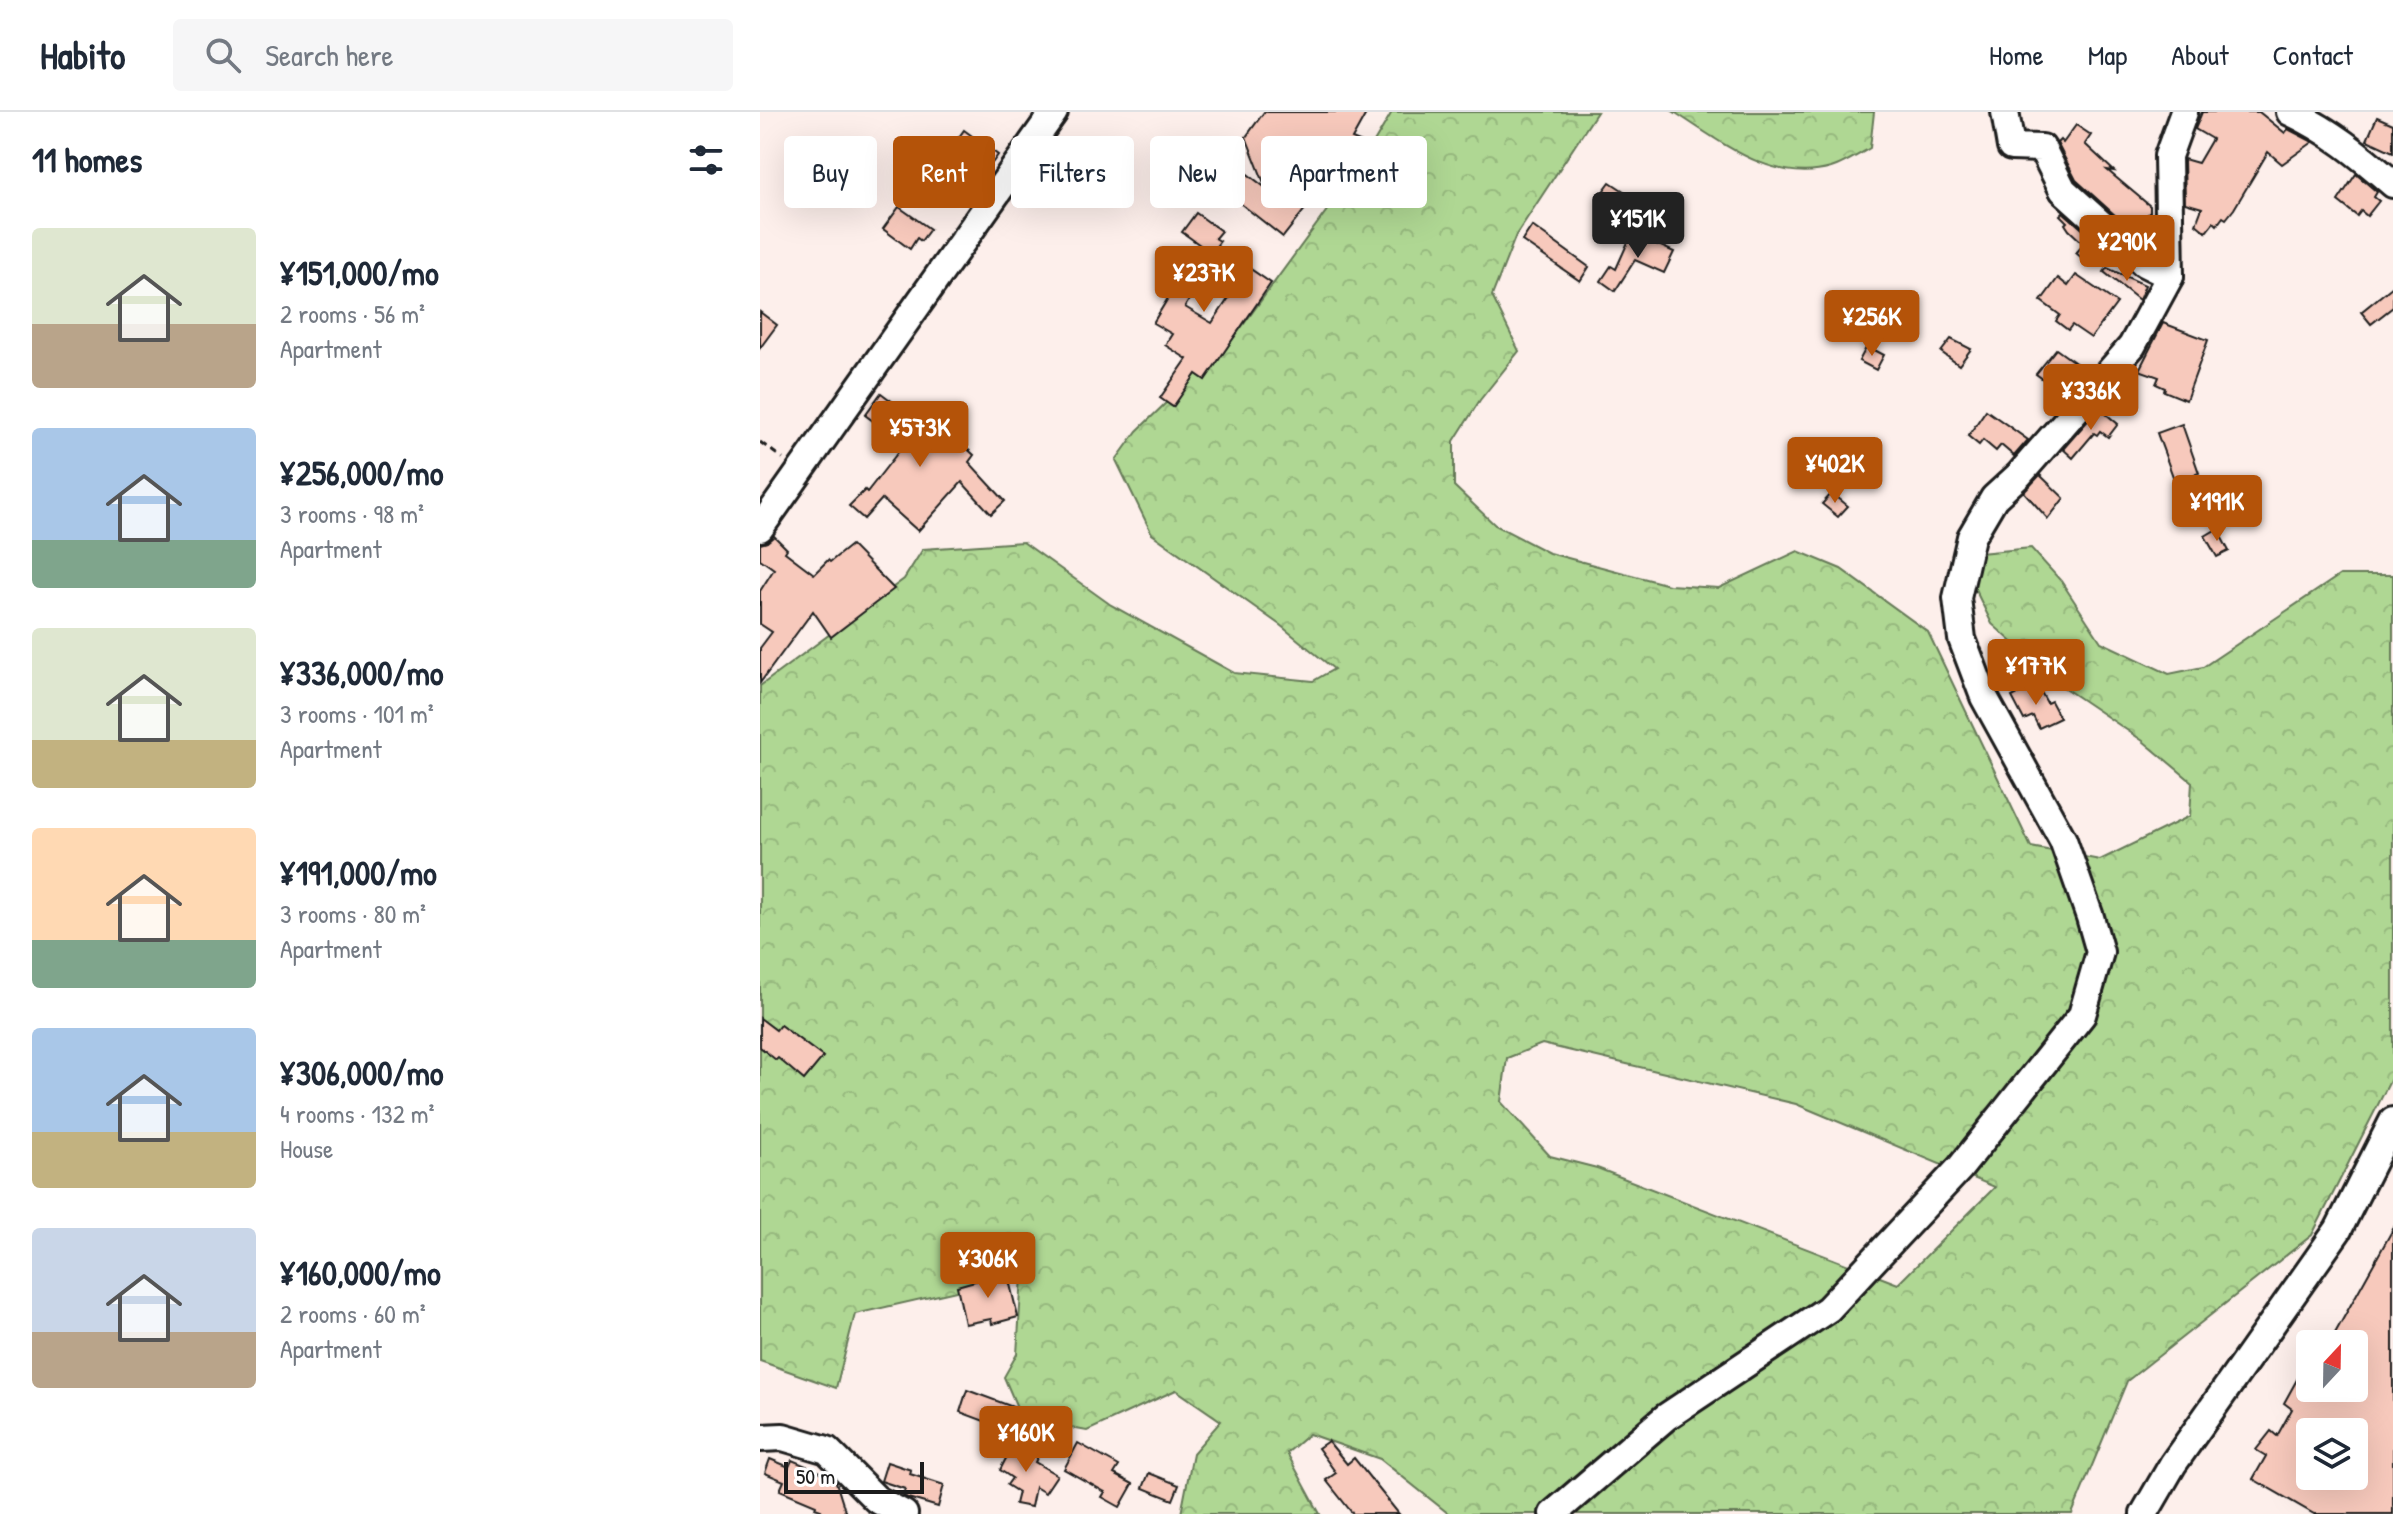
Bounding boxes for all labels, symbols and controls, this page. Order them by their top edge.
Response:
search box [173,19,733,91]
text: Habito [40,29,125,81]
icon: search [201,33,245,77]
text: Search here [265,35,393,75]
text: Home [1989,36,2044,74]
text: Map [2088,36,2127,74]
text: About [2171,36,2229,74]
text: Contact [2273,36,2353,74]
chip: Buy [784,136,877,208]
chip: Rent [893,136,995,208]
chip: Filters [1011,136,1134,208]
chip: New [1150,136,1245,208]
chip: Apartment [1261,136,1427,208]
text: 11 homes [32,137,142,183]
icon: filters [684,138,728,182]
pin: ¥151K [1582,192,1694,260]
text: ¥151K [1610,200,1666,235]
pin: ¥290K [2071,215,2183,283]
text: ¥290K [2097,223,2157,258]
pin: ¥237K [1148,246,1260,314]
text: ¥151,000/mo [280,250,439,296]
text: ¥237K [1173,254,1235,289]
icon: home [96,260,192,356]
pin: ¥256K [1816,290,1928,358]
text: 2 rooms · 56 m² [280,296,425,331]
text: ¥256K [1842,298,1902,333]
text: Apartment [280,331,382,366]
pin: ¥336K [2035,364,2147,432]
text: ¥336K [2061,372,2121,407]
pin: ¥573K [864,401,976,469]
text: ¥573K [889,409,951,444]
pin: ¥402K [1779,437,1891,505]
text: ¥402K [1805,445,1865,480]
text: ¥256,000/mo [280,450,443,496]
icon: home [96,460,192,556]
pin: ¥191K [2161,475,2273,543]
text: ¥191K [2190,483,2244,518]
text: 3 rooms · 98 m² [280,496,424,531]
text: Apartment [280,531,382,566]
pin: ¥177K [1980,639,2092,707]
text: ¥177K [2006,647,2066,682]
text: ¥336,000/mo [280,650,444,696]
icon: home [96,660,192,756]
text: 3 rooms · 101 m² [280,696,434,731]
text: Apartment [280,731,382,766]
text: ¥191,000/mo [280,850,437,896]
icon: home [96,860,192,956]
text: 3 rooms · 80 m² [280,896,426,931]
text: Apartment [280,931,382,966]
text: ¥306,000/mo [280,1050,444,1096]
icon: home [96,1060,192,1156]
text: 4 rooms · 132 m² [280,1096,434,1131]
text: House [280,1131,333,1166]
pin: ¥306K [932,1232,1044,1300]
text: ¥306K [958,1240,1018,1275]
text: ¥160,000/mo [280,1250,441,1296]
icon: home [96,1260,192,1356]
text: 2 rooms · 60 m² [280,1296,426,1331]
north arrow [2296,1330,2368,1402]
map controls [2296,1330,2368,1490]
text: Apartment [280,1331,382,1366]
pin: ¥160K [970,1406,1082,1474]
text: ¥160K [997,1414,1055,1449]
button: layers [2296,1418,2368,1490]
scale bar [784,1458,924,1494]
text: 50 m [796,1461,835,1491]

